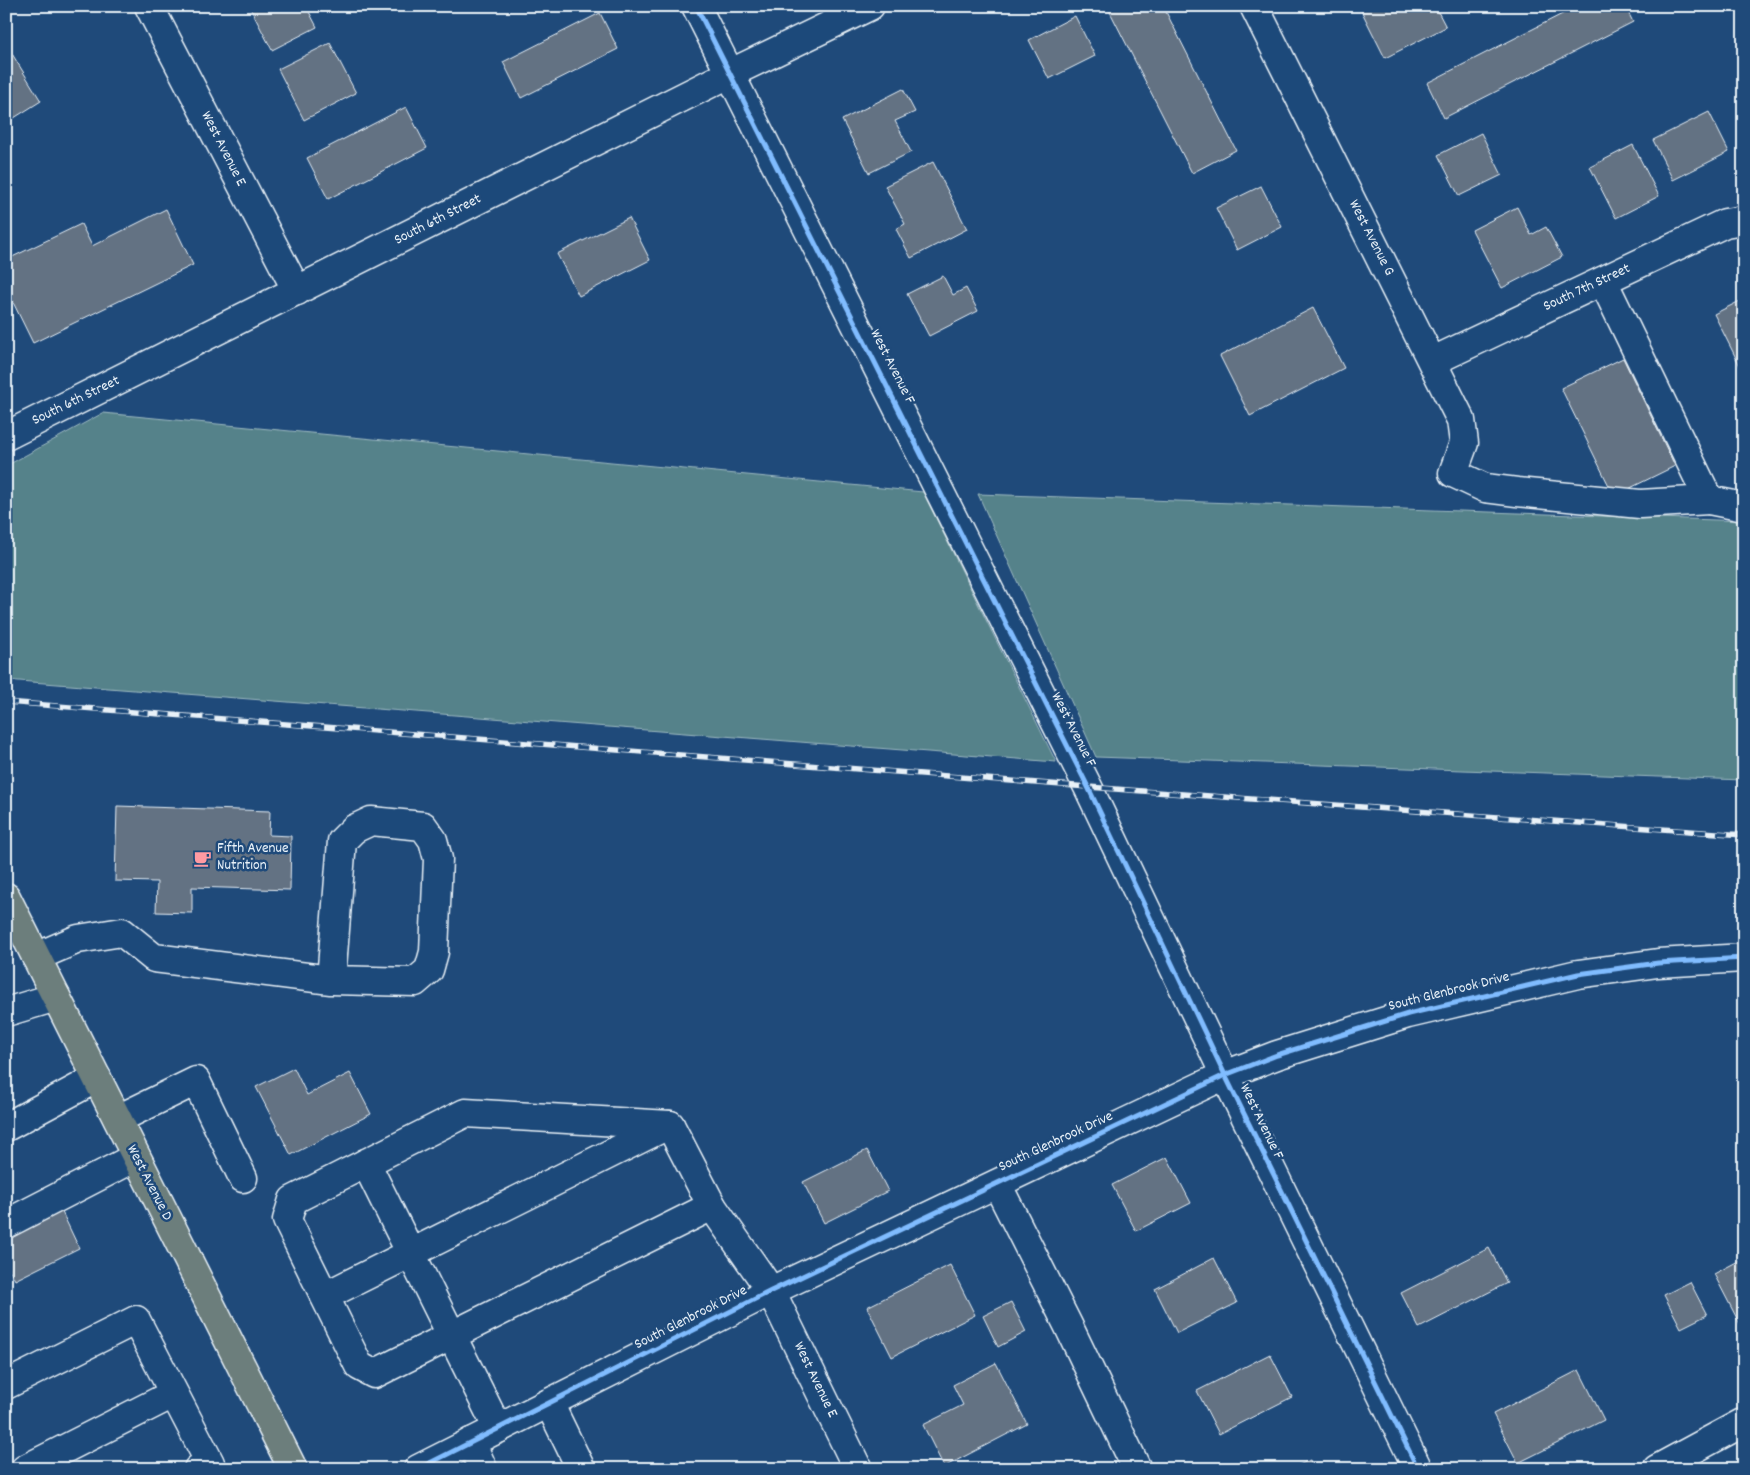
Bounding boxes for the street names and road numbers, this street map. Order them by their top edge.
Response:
street label: West Avenue E [195,108,251,191]
street label: South 6th Street [391,188,486,251]
street label: West Avenue G [1342,196,1400,280]
street label: South 7th Street [1540,258,1634,318]
street label: West Avenue F [864,326,920,409]
street label: South 6th Street [28,370,124,432]
street label: West Avenue F [1045,689,1101,772]
street label: South Glenbrook Drive [1386,966,1512,1018]
street label: West Avenue F [1233,1080,1289,1164]
street label: South Glenbrook Drive [995,1106,1117,1178]
street label: West Avenue D [120,1141,178,1225]
street label: South Glenbrook Drive [631,1280,752,1356]
street label: West Avenue E [787,1338,843,1422]

